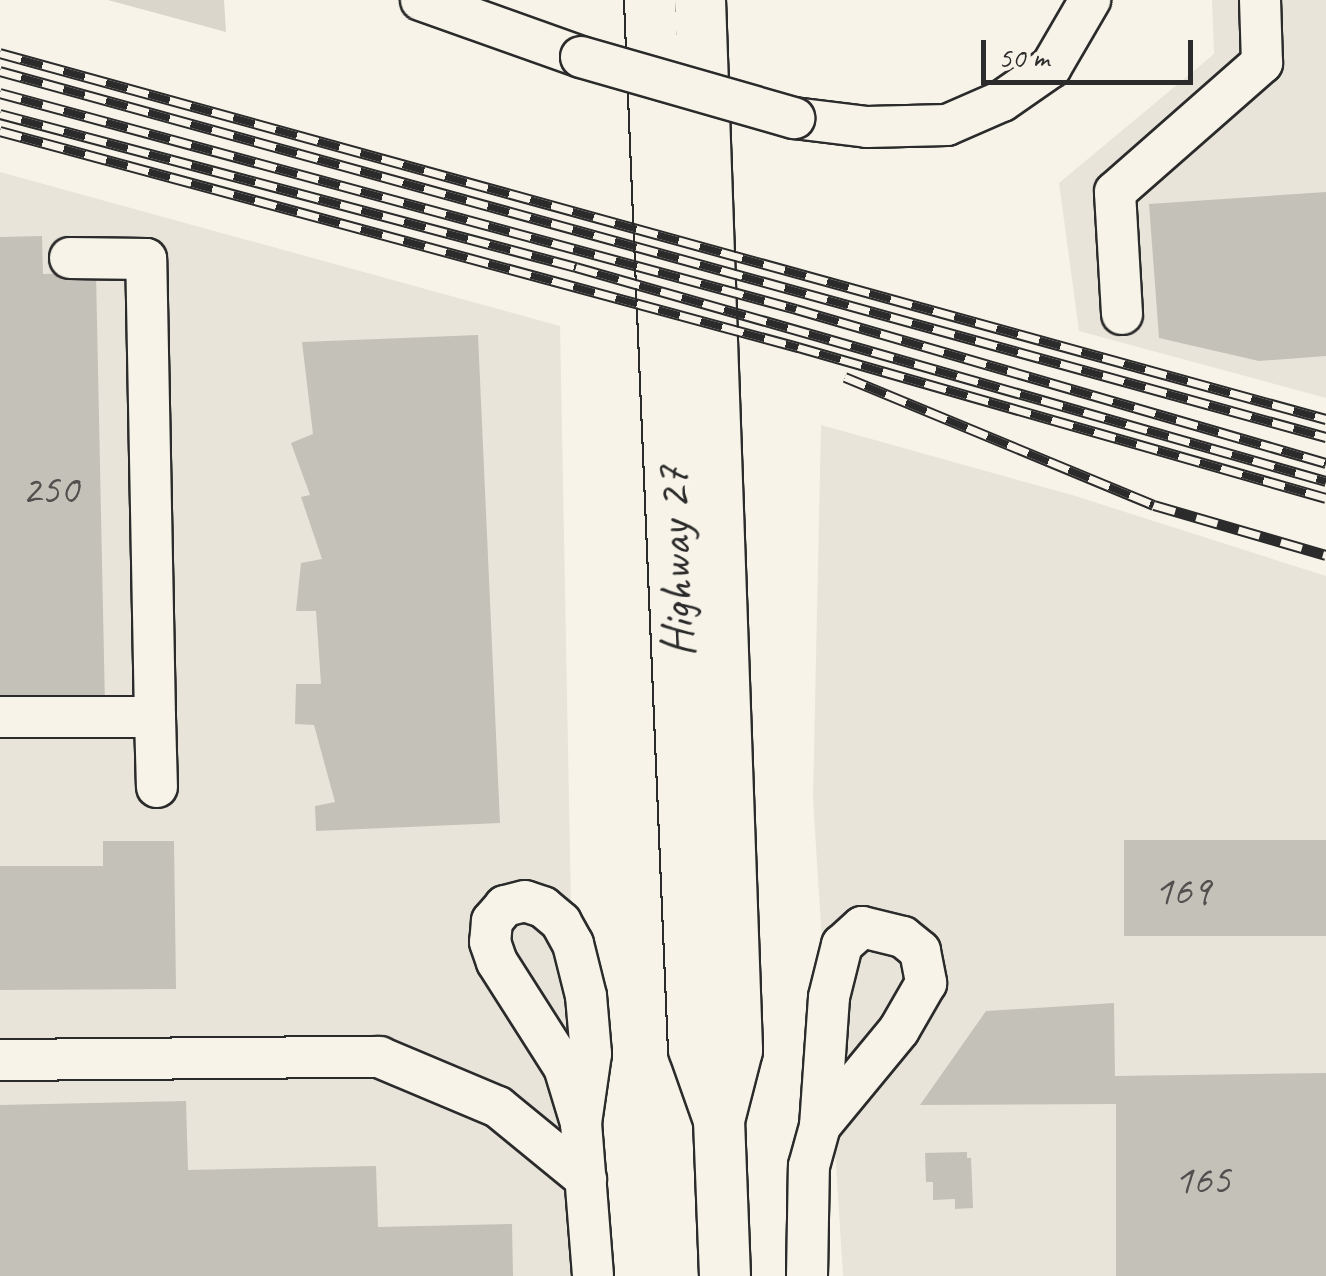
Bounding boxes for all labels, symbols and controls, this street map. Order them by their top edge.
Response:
scale bar [986,20,1198,82]
text: 50 m [998,38,1049,76]
house number: 250 [22,465,78,515]
street label: Highway 27 [643,466,707,658]
house number: 169 [1154,866,1210,916]
house number: 165 [1174,1155,1230,1205]

